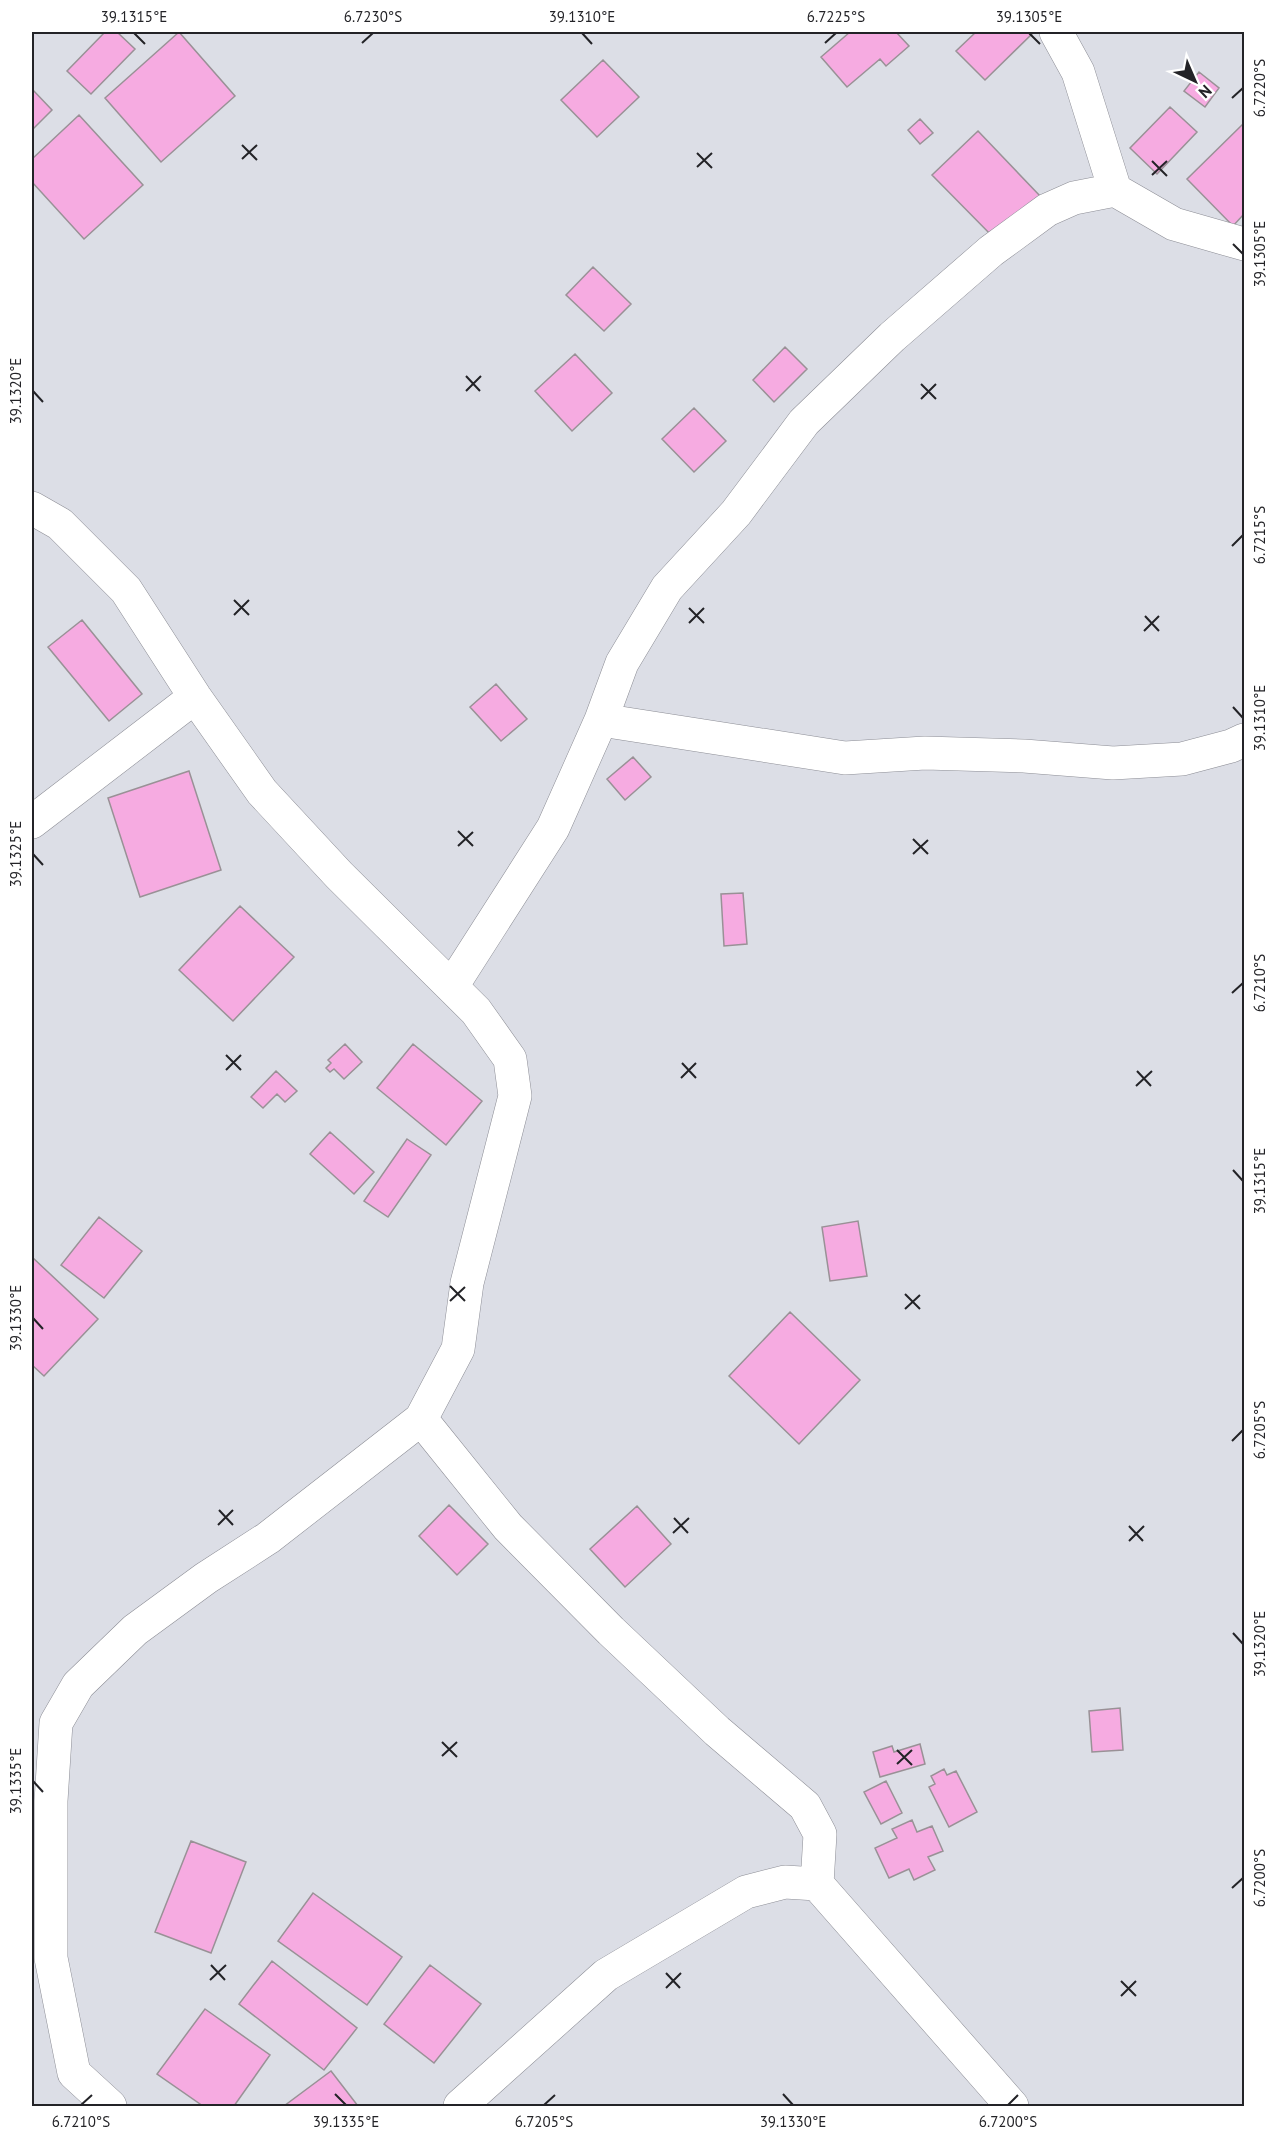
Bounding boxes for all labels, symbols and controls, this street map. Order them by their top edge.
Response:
text: 39.1315°E [101,7,167,26]
text: 6.7230°S [344,7,402,26]
text: 39.1310°E [549,7,615,26]
text: 6.7225°S [807,7,865,26]
text: 39.1305°E [996,7,1062,26]
north arrow [1165,51,1225,111]
text: 6.7220°S [1250,59,1269,117]
text: N [1195,81,1216,103]
text: 39.1305°E [1250,221,1269,287]
text: 39.1320°E [6,358,25,424]
text: 6.7215°S [1250,506,1269,564]
text: 39.1310°E [1250,685,1269,751]
text: 39.1325°E [6,821,25,887]
text: 6.7210°S [1250,954,1269,1012]
text: 39.1315°E [1250,1148,1269,1214]
text: 39.1330°E [6,1285,25,1351]
text: 6.7205°S [1250,1401,1269,1459]
text: 39.1320°E [1250,1611,1269,1677]
text: 39.1335°E [6,1748,25,1814]
text: 6.7200°S [1250,1849,1269,1907]
text: 6.7210°S [52,2112,110,2131]
text: 39.1335°E [313,2112,379,2131]
text: 6.7205°S [515,2112,573,2131]
text: 39.1330°E [760,2112,826,2131]
text: 6.7200°S [979,2112,1037,2131]

